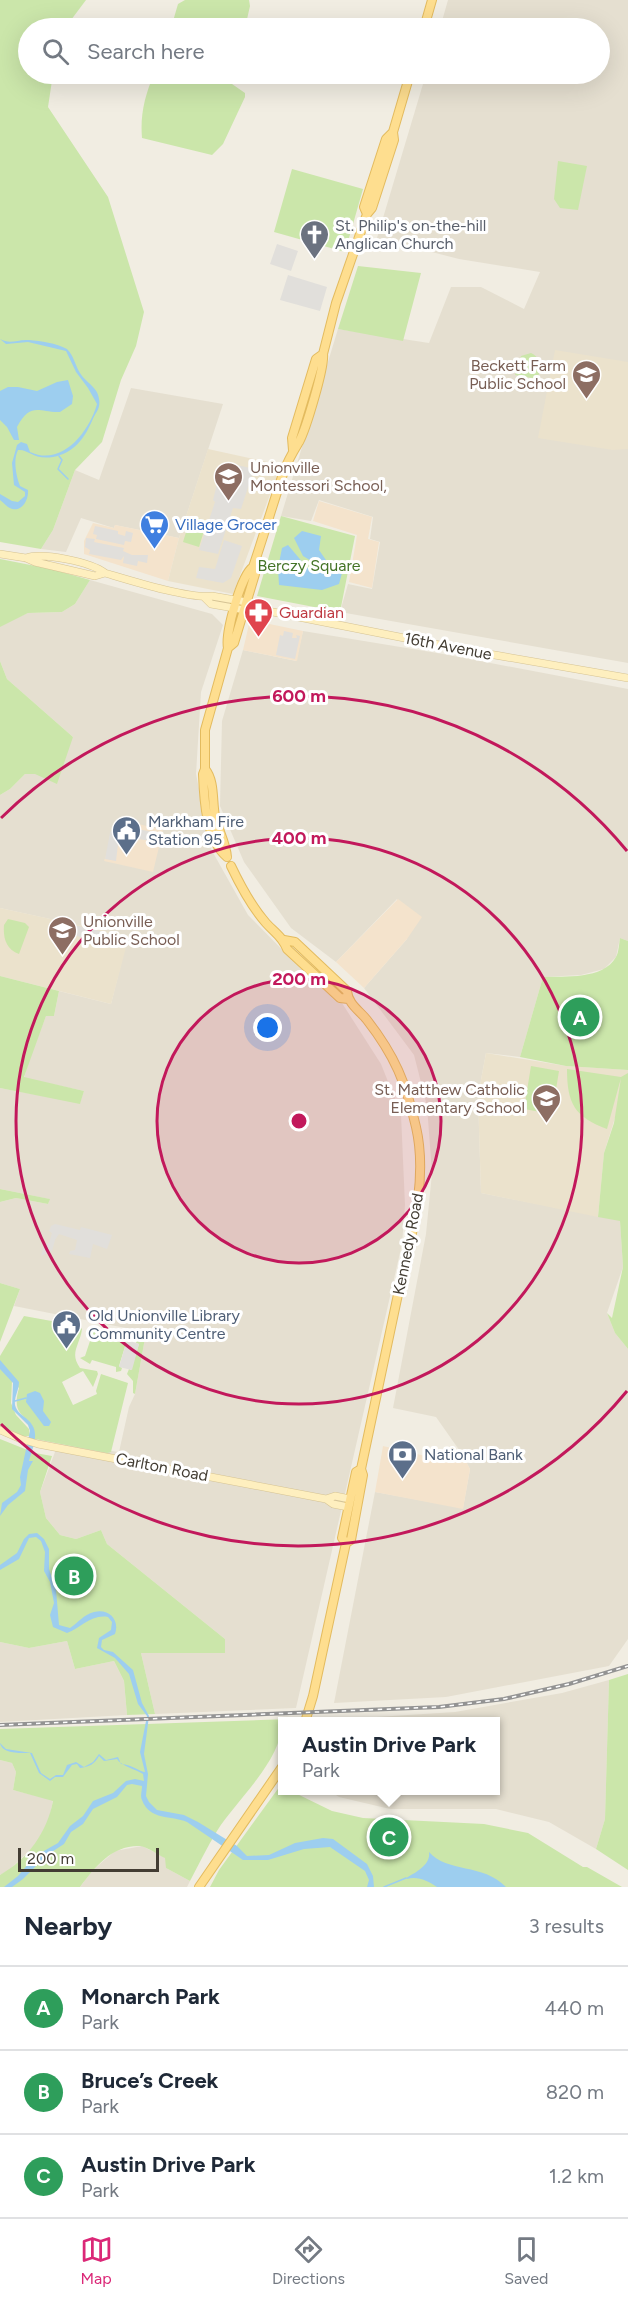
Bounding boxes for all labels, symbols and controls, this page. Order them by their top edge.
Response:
search box [18,18,610,84]
icon: search [39,35,72,68]
text: Search here [87,38,205,65]
place label: St. Philip's on-the-hill Anglican Church [335,216,486,253]
church icon: St. Philip's on-the-hill Anglican Church [298,218,330,260]
place label: Beckett Farm Public School [469,356,566,393]
school or university icon: Beckett Farm Public School [571,358,603,400]
place label: Unionville Montessori School, [250,458,387,495]
school or university icon: Unionville Montessori School, [213,460,245,502]
supermarket icon: Village Grocer [138,508,170,550]
place label: Village Grocer [175,515,277,534]
park label: Berczy Square [257,556,361,575]
pharmacy icon: Guardian [242,596,274,638]
place label: Guardian [279,603,344,622]
street label: 16th Avenue [403,628,494,664]
text: 600 m [272,685,326,707]
place label: Markham Fire Station 95 [148,812,244,849]
public building icon: Markham Fire Station 95 [111,814,143,856]
text: 400 m [272,827,326,849]
place label: Unionville Public School [83,912,180,949]
school or university icon: Unionville Public School [46,914,78,956]
text: 200 m [272,968,326,990]
pin: A [560,994,600,1040]
your location [253,1013,282,1042]
place label: St. Matthew Catholic Elementary School [374,1080,525,1117]
school or university icon: St. Matthew Catholic Elementary School [530,1082,562,1124]
centre of rings [289,1111,309,1131]
street label: Kennedy Road [389,1191,427,1297]
place label: Old Unionville Library Community Centre [88,1306,240,1343]
public building icon: Old Unionville Library Community Centre [51,1308,83,1350]
bank icon: National Bank [387,1438,419,1480]
place label: National Bank [424,1445,523,1464]
street label: Carlton Road [114,1449,210,1485]
pin: B [54,1554,94,1598]
popup [278,1717,500,1795]
text: Austin Drive Park [302,1731,476,1758]
text: Park [302,1758,340,1782]
pin: C [370,1814,408,1860]
scale bar [18,1845,159,1872]
text: 200 m [27,1849,74,1868]
text: Nearby [24,1910,112,1942]
text: 3 results [529,1914,604,1938]
text: Monarch Park [81,1983,220,2010]
text: A [36,1996,51,2020]
text: 440 m [544,1996,604,2020]
text: Park [81,2010,119,2034]
text: Bruce’s Creek [81,2067,218,2094]
text: B [37,2080,50,2104]
text: 820 m [546,2080,604,2104]
text: Park [81,2094,119,2118]
text: Austin Drive Park [81,2151,256,2178]
text: C [36,2164,51,2188]
text: 1.2 km [549,2164,604,2188]
text: Park [81,2178,119,2202]
tab: Map [80,2233,113,2288]
tab: Directions [272,2233,345,2288]
tab: Saved [504,2233,548,2288]

